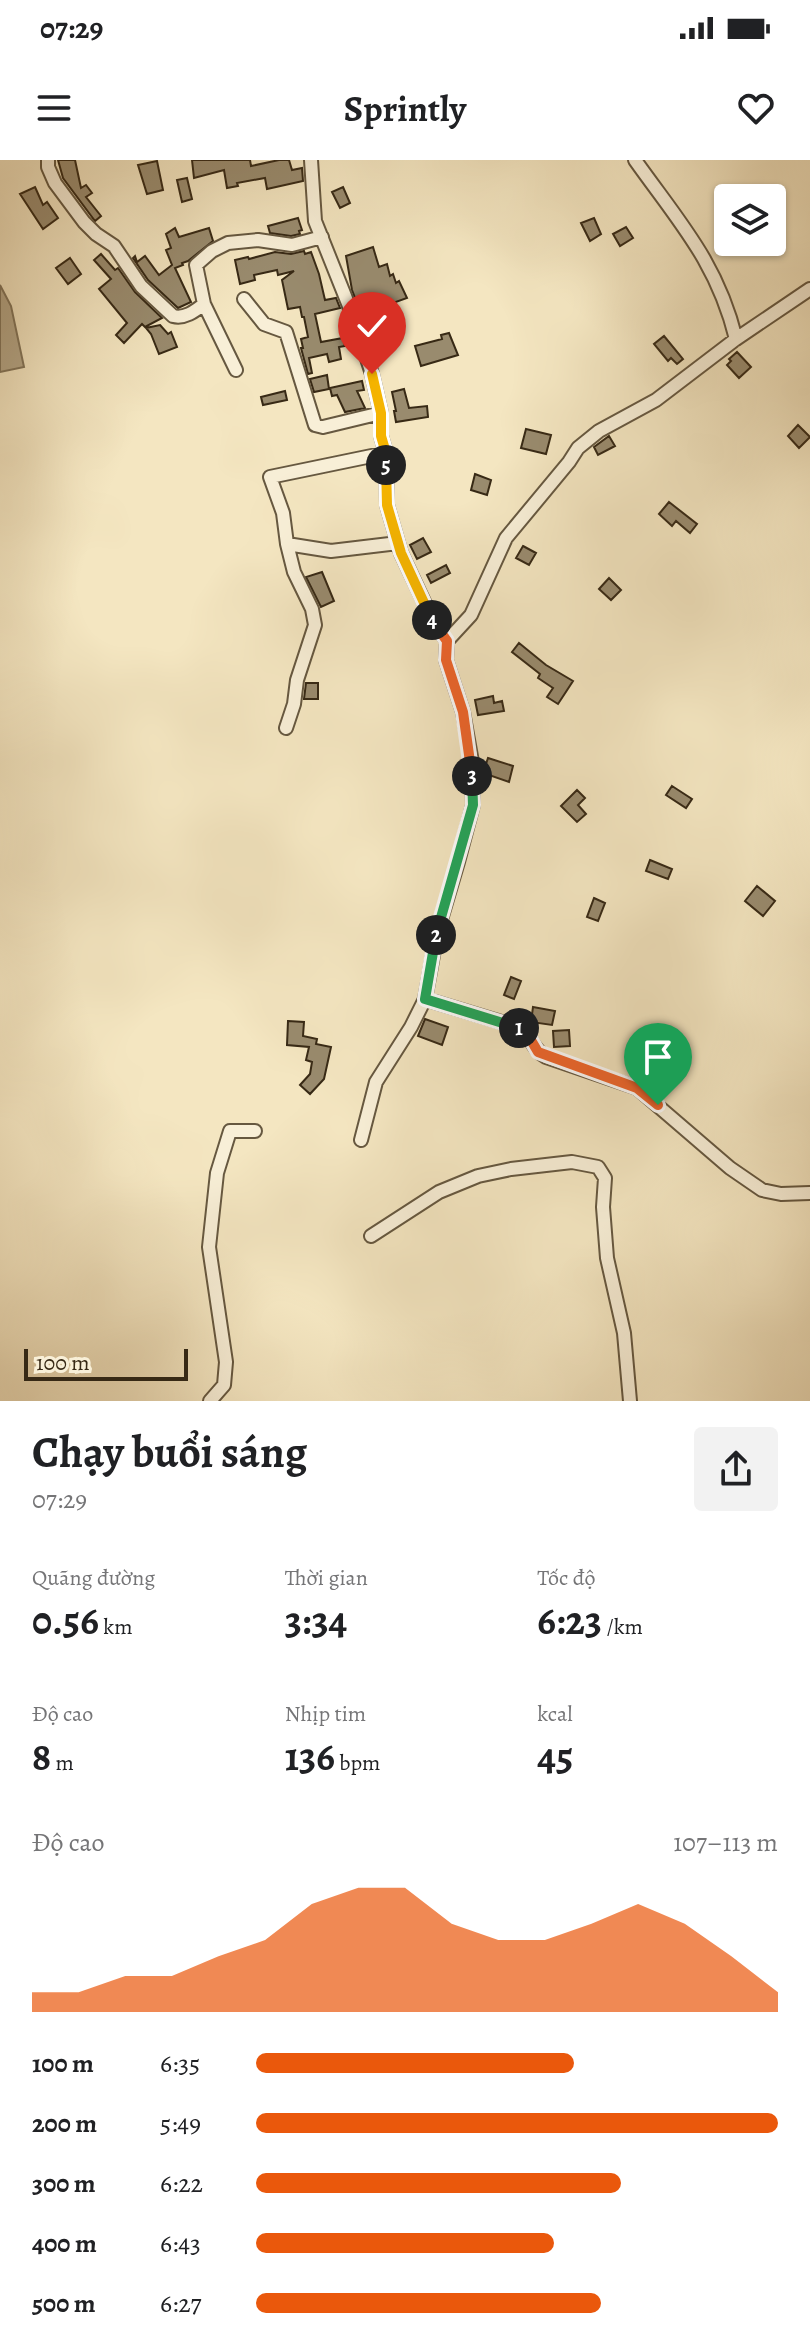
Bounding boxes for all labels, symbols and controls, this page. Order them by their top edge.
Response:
text: 07:29 [40,8,103,48]
text: Sprintly [344,84,466,133]
icon: menu [32,86,76,130]
icon: heart [734,86,778,130]
map controls [714,184,786,256]
button: layers [714,184,786,256]
pin [338,292,406,374]
icon: check [350,304,394,348]
pin: 5 [366,445,406,485]
text: 5 [381,450,391,480]
pin: 4 [412,600,452,640]
text: 4 [427,605,437,635]
pin: 3 [452,756,492,796]
text: 3 [467,761,477,791]
pin: 2 [416,915,456,955]
text: 2 [431,920,441,950]
pin: 1 [499,1008,539,1048]
text: 1 [515,1013,523,1043]
pin [624,1023,692,1105]
icon: arrive [636,1035,680,1079]
scale bar [24,1345,188,1381]
text: 100 m [36,1348,90,1378]
text: Chạy buổi sáng [32,1422,307,1482]
button: share [694,1427,778,1511]
text: 07:29 [32,1482,87,1517]
text: Quãng đường [32,1563,155,1593]
text: Thời gian [285,1563,368,1593]
text: Tốc độ [537,1563,595,1593]
text: 0.56 [32,1593,99,1648]
text: 3:34 [285,1593,347,1648]
text: 6:23 [537,1593,602,1648]
text: km [99,1612,133,1642]
text: /km [602,1612,643,1642]
text: Độ cao [32,1699,93,1729]
text: Nhịp tim [285,1699,366,1729]
text: kcal [537,1699,573,1729]
text: 8 [32,1729,51,1784]
text: 136 [285,1729,335,1784]
text: 45 [537,1729,573,1784]
text: m [51,1748,74,1778]
text: bpm [335,1748,380,1778]
text: Độ cao [32,1825,104,1860]
text: 107–113 m [673,1825,778,1860]
text: 100 m [32,2046,94,2081]
text: 6:35 [160,2046,200,2081]
text: 200 m [32,2106,97,2141]
text: 5:49 [160,2106,201,2141]
text: 300 m [32,2166,96,2201]
text: 6:22 [160,2166,203,2201]
text: 400 m [32,2226,97,2261]
text: 6:43 [160,2226,201,2261]
text: 500 m [32,2286,96,2321]
text: 6:27 [160,2286,201,2321]

